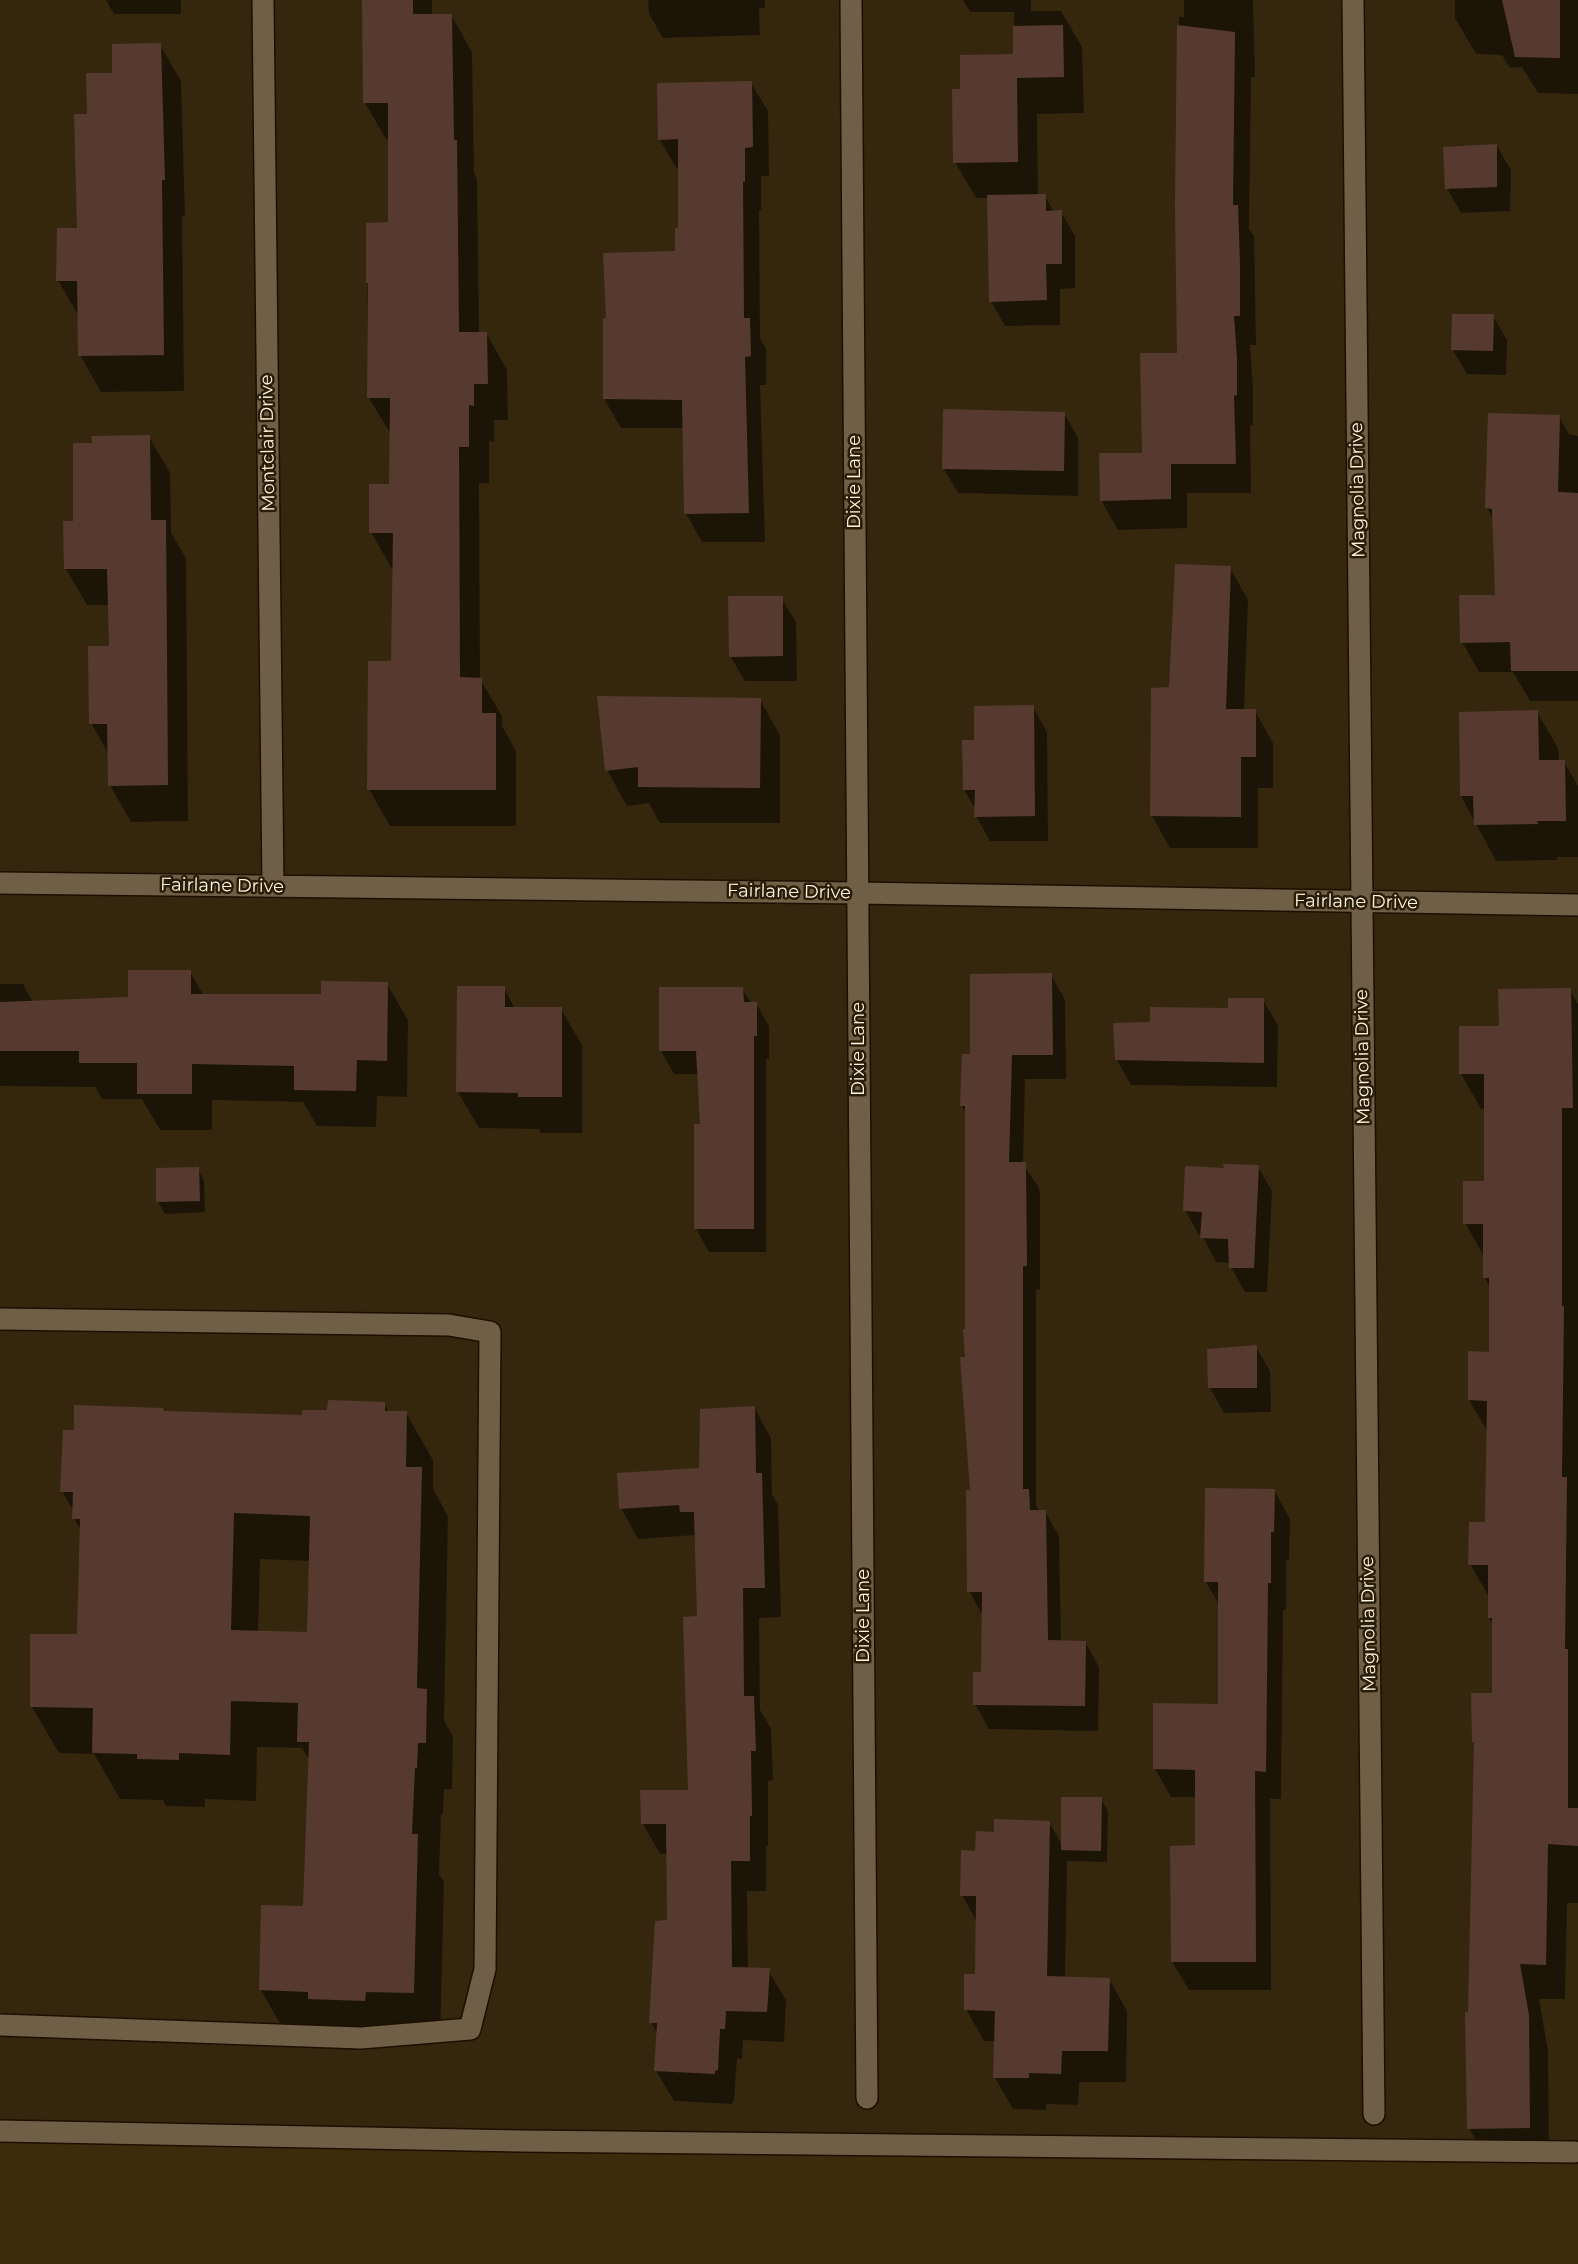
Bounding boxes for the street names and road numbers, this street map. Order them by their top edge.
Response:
street label: Montclair Drive [256,374,280,512]
street label: Magnolia Drive [1346,422,1370,558]
street label: Dixie Lane [844,435,866,529]
street label: Fairlane Drive [160,874,284,898]
street label: Fairlane Drive [727,880,851,904]
street label: Fairlane Drive [1294,890,1418,914]
street label: Magnolia Drive [1351,989,1375,1125]
street label: Dixie Lane [848,1002,870,1096]
street label: Magnolia Drive [1357,1556,1381,1692]
street label: Dixie Lane [853,1569,875,1663]

